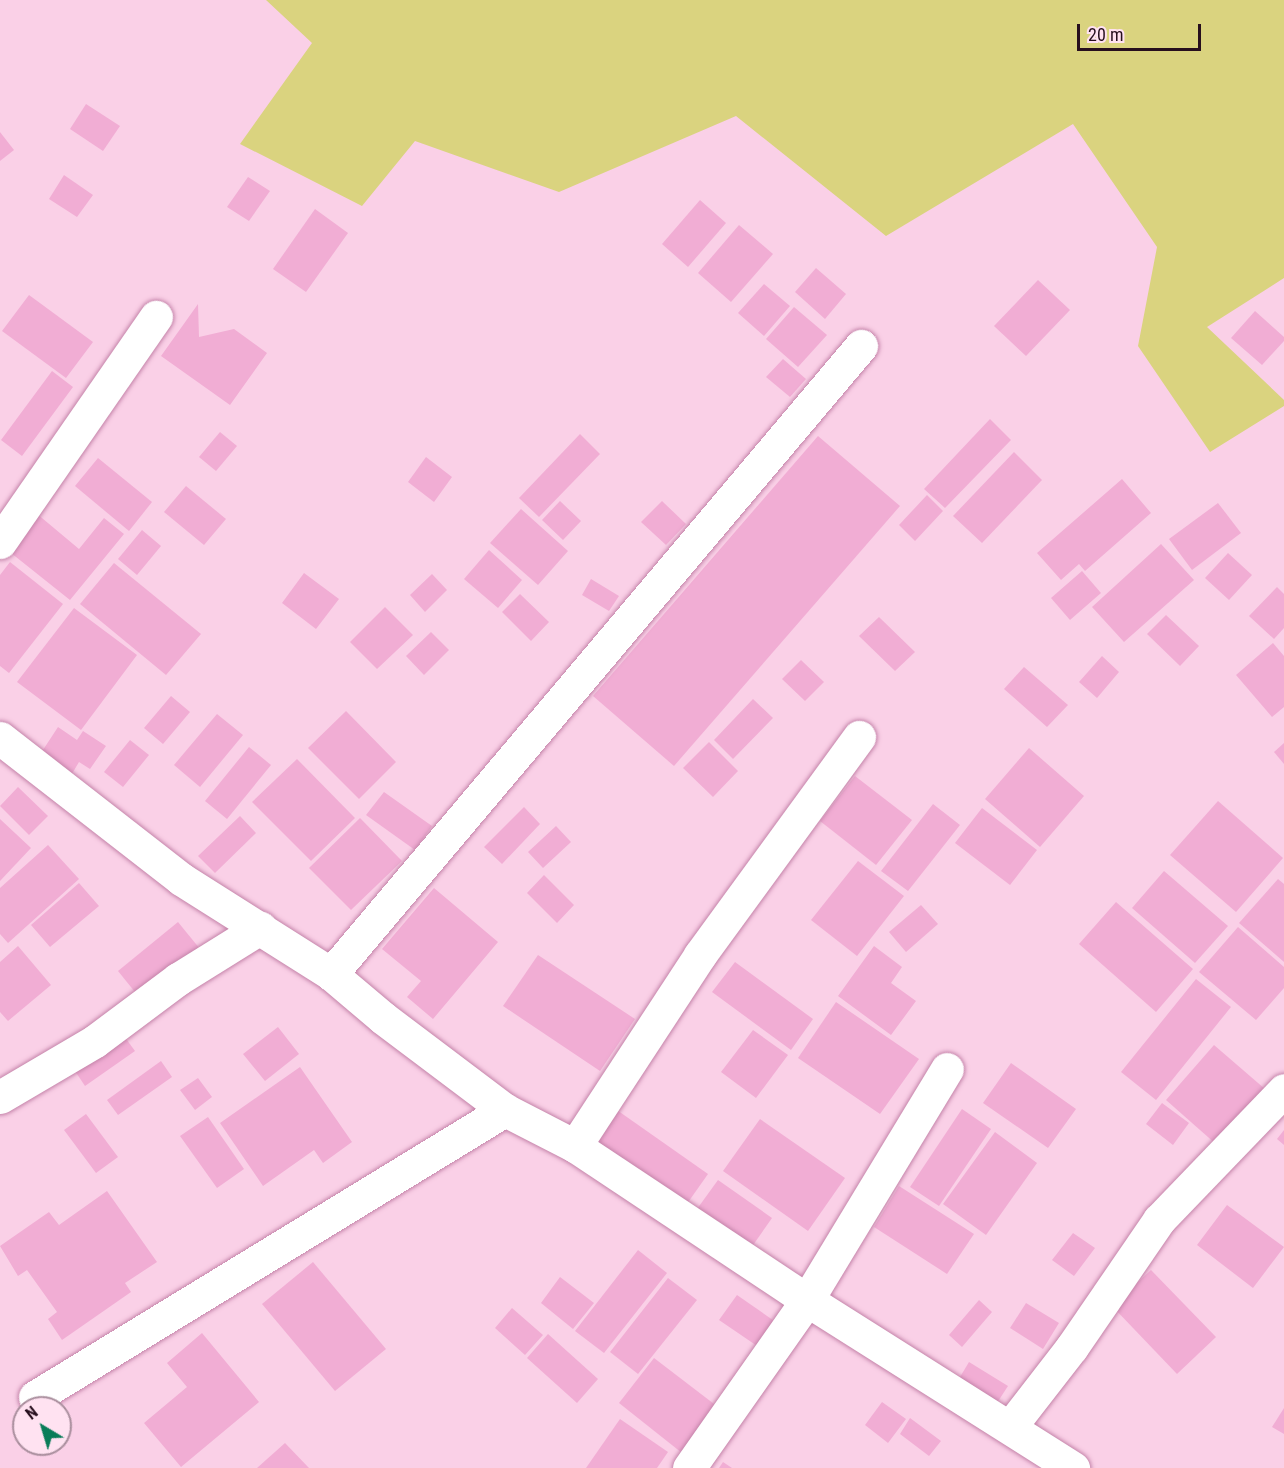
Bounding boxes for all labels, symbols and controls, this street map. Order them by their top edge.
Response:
scale bar [1080,12,1204,50]
text: 20 m [1088,24,1123,45]
north arrow [12,1396,72,1456]
text: N [22,1403,42,1424]

